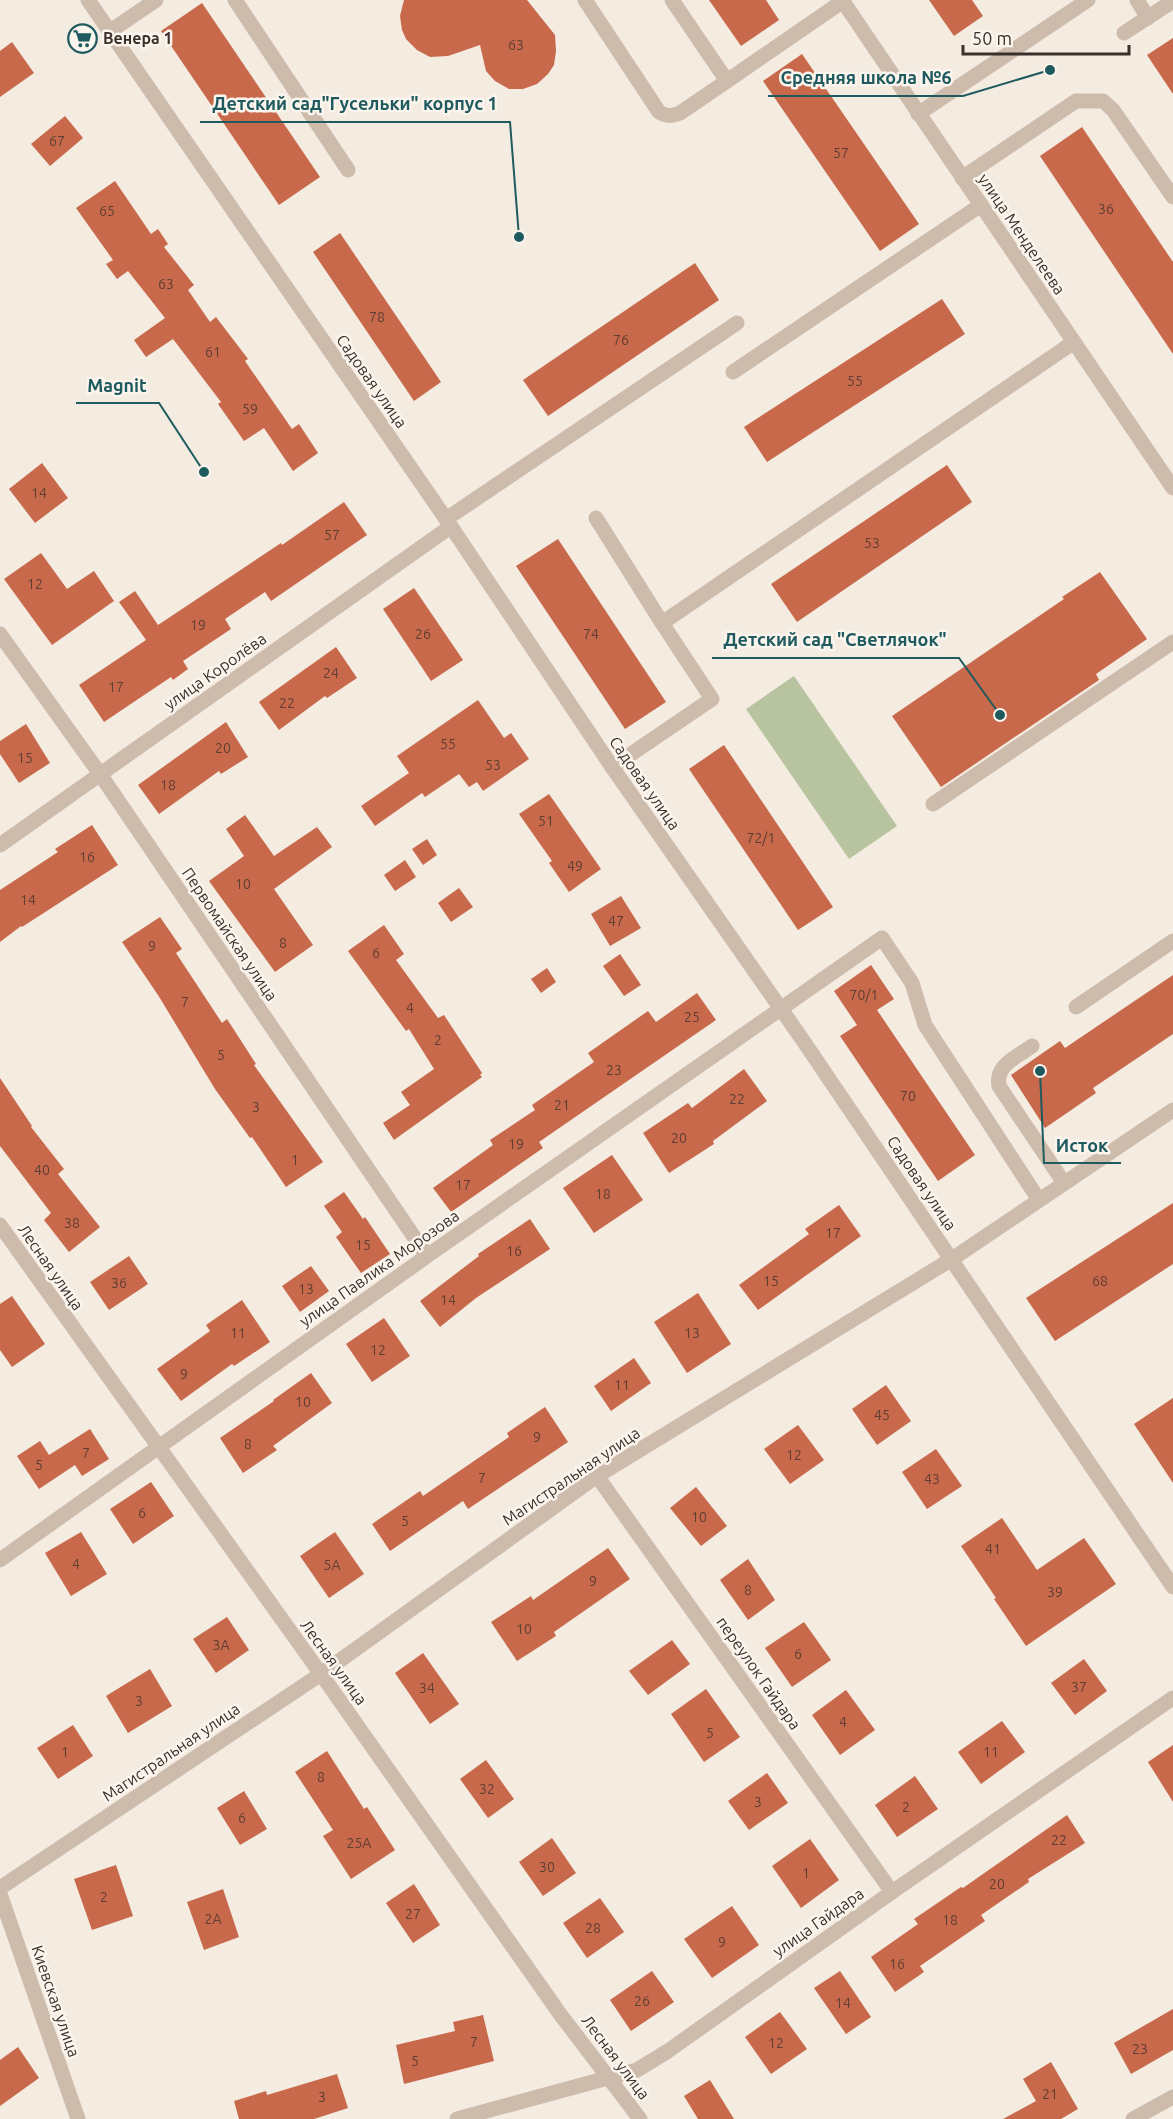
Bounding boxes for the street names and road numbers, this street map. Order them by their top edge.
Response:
street label: улица Менделеева [975,170,1069,298]
street label: Садовая улица [333,331,411,431]
street label: улица Королёва [161,629,269,713]
street label: Садовая улица [606,733,684,833]
street label: Первомайская улица [179,864,281,1004]
street label: Садовая улица [884,1132,960,1234]
street label: улица Павлика Морозова [296,1206,462,1330]
street label: Лесная улица [15,1220,87,1314]
street label: Магистральная улица [499,1423,643,1529]
street label: переулок Гайдара [713,1613,805,1733]
street label: Лесная улица [297,1616,371,1708]
street label: Магистральная улица [99,1699,243,1805]
street label: улица Гайдара [769,1884,867,1960]
street label: Киевская улица [28,1943,84,2059]
street label: Лесная улица [578,2011,654,2103]

